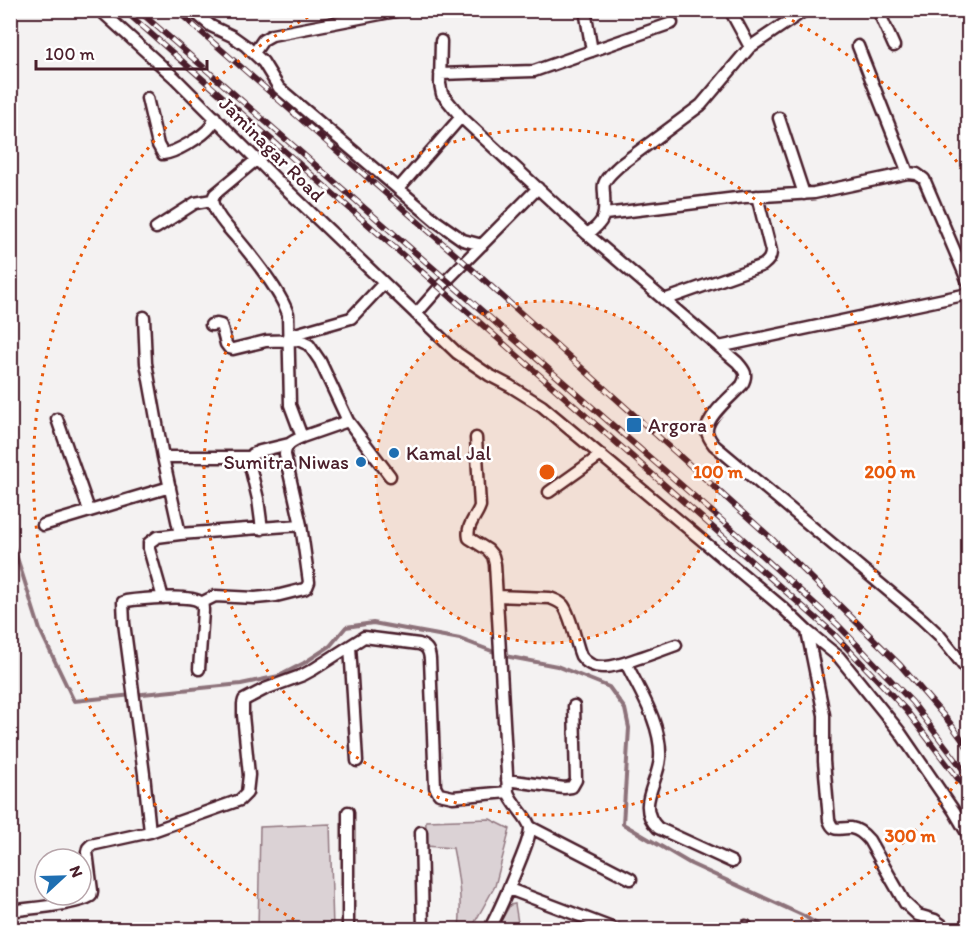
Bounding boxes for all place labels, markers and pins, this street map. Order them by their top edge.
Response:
place label: Argora [648,413,707,437]
marker: Argora [625,416,643,434]
place label: Kamal Jal [406,441,492,465]
marker: Kamal Jal [387,446,401,460]
place label: Sumitra Niwas [223,450,349,474]
marker: Sumitra Niwas [354,455,368,469]
centre of rings [537,462,557,482]

